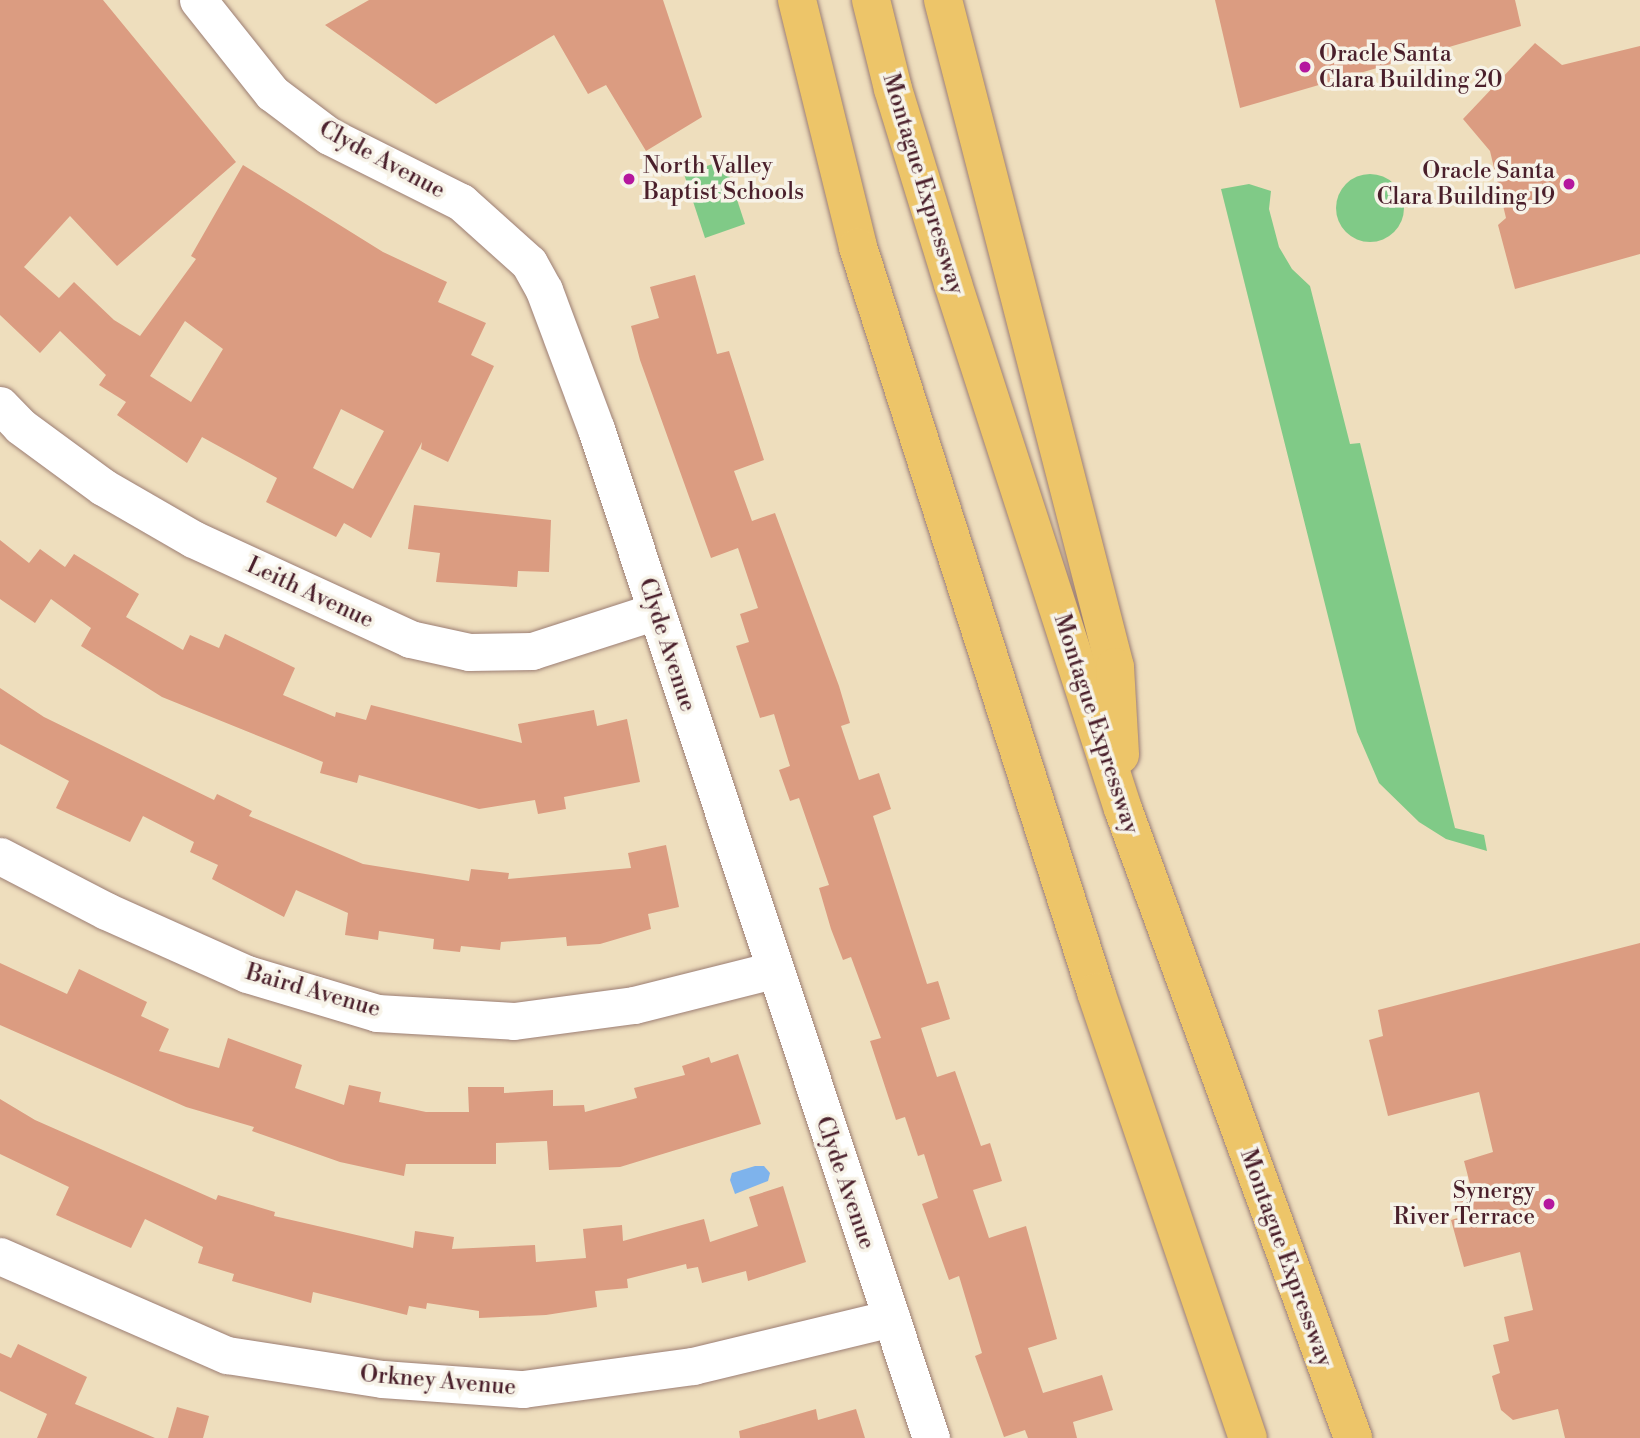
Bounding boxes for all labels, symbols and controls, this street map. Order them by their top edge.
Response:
place label: Oracle Santa Clara Building 20 [1319,40,1503,94]
marker: Oracle Santa Clara Building 20 [1297,59,1313,75]
street label: Montague Expressway [876,70,970,298]
street label: Clyde Avenue [314,115,450,205]
place label: North Valley Baptist Schools [643,152,804,206]
place label: Oracle Santa Clara Building 19 [1377,157,1555,211]
marker: North Valley Baptist Schools [621,171,637,187]
marker: Oracle Santa Clara Building 19 [1561,176,1577,192]
street label: Leith Avenue [242,552,378,634]
street label: Clyde Avenue [632,575,702,715]
street label: Montague Expressway [1047,610,1145,838]
street label: Baird Avenue [243,959,383,1023]
street label: Clyde Avenue [809,1113,881,1253]
street label: Montague Expressway [1234,1145,1338,1371]
place label: Synergy River Terrace [1393,1177,1535,1231]
marker: Synergy River Terrace [1541,1196,1557,1212]
street label: Orkney Avenue [359,1360,517,1402]

